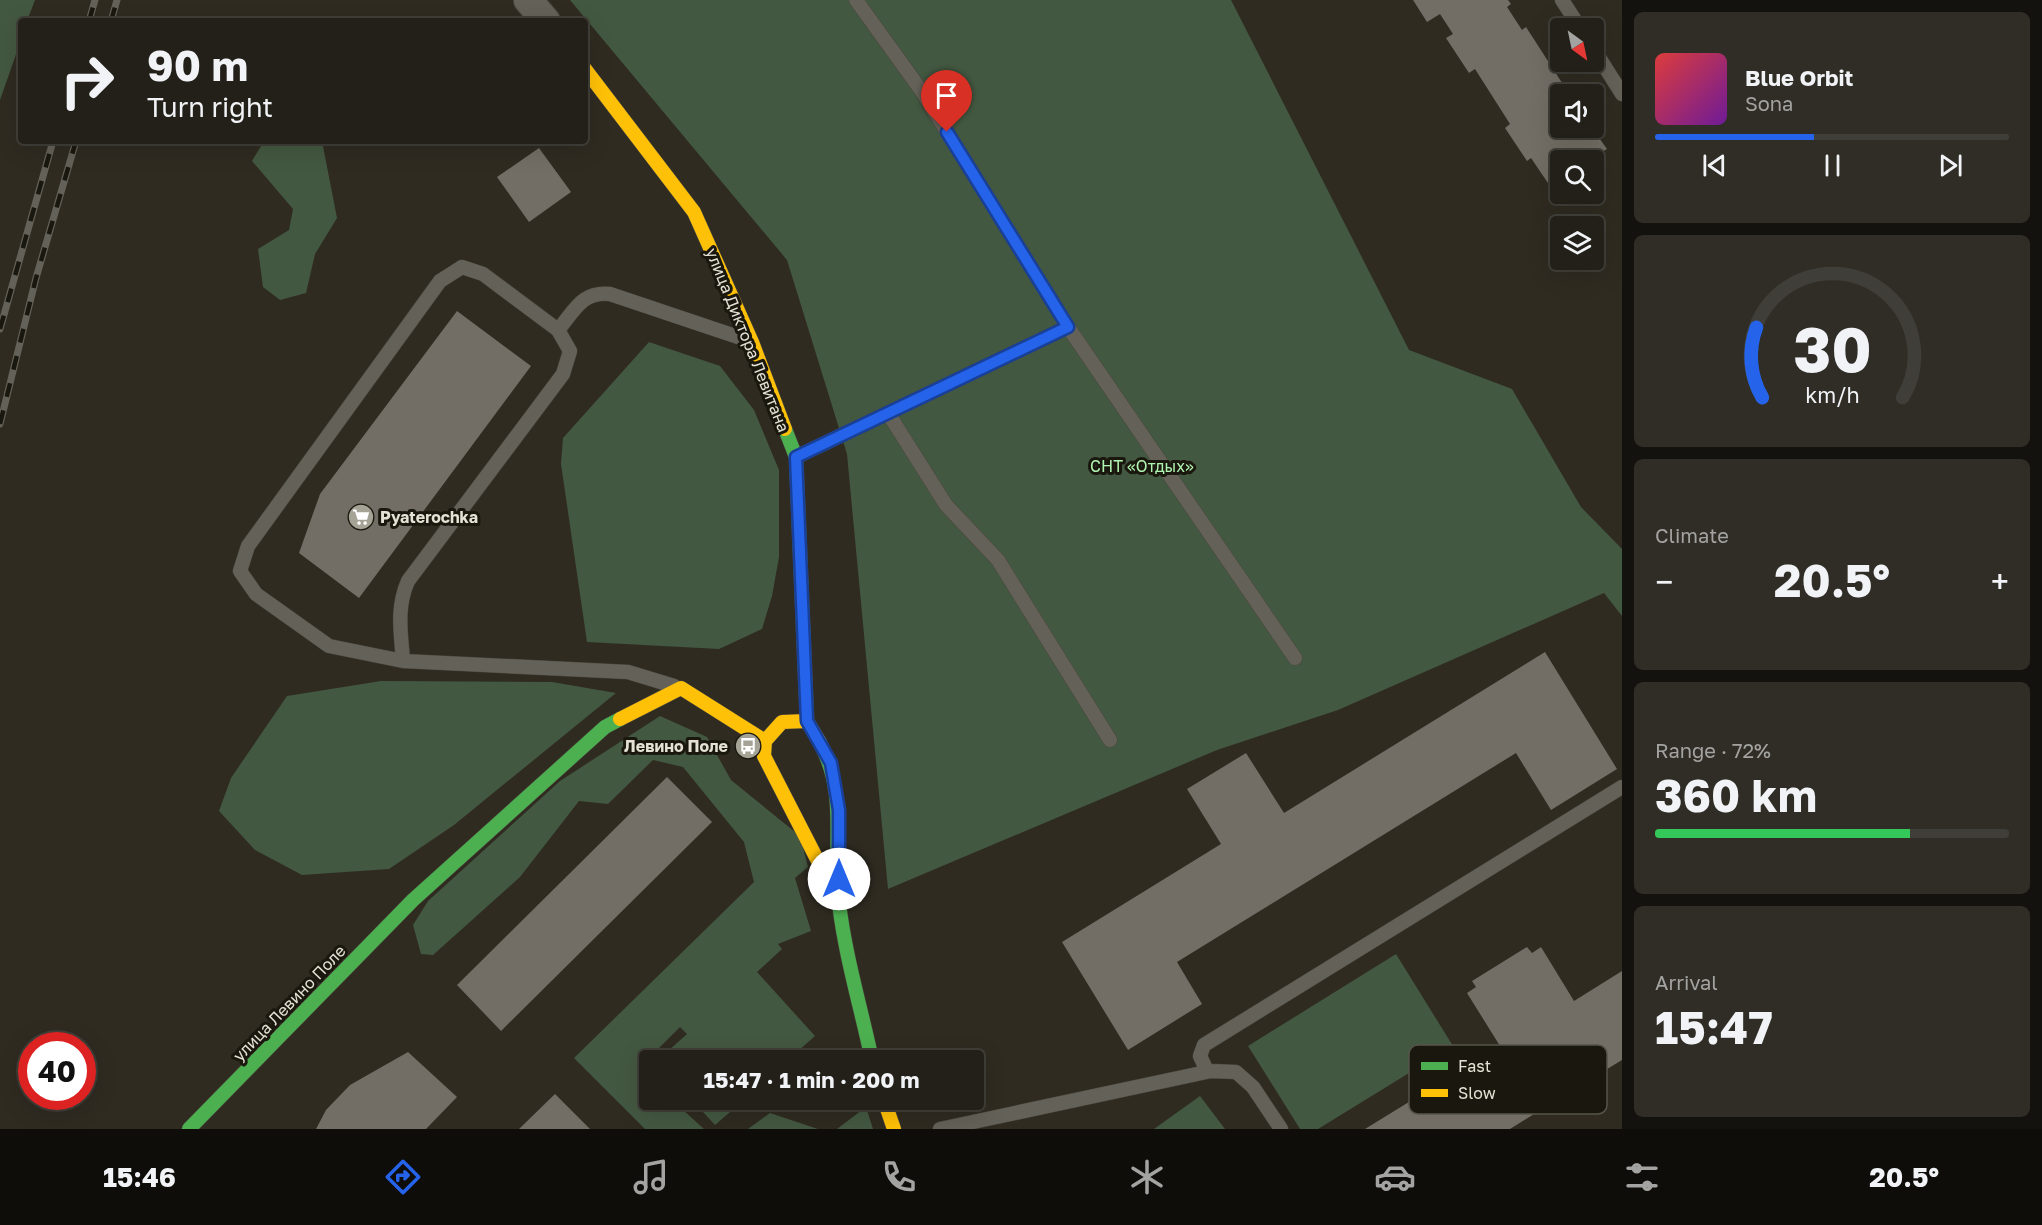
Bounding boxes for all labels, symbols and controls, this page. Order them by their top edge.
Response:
north arrow [1550,18,1604,72]
map controls [1550,18,1604,270]
text: 90 m [147,40,248,90]
icon: right [48,42,126,120]
text: Blue Orbit [1745,64,1853,91]
pin [921,70,972,132]
icon: arrive [930,79,963,112]
button: sound [1550,84,1604,138]
text: Turn right [147,91,273,123]
text: Sona [1745,91,1793,115]
icon: previous [1698,149,1731,182]
icon: pause [1816,149,1849,182]
icon: next [1934,149,1967,182]
button: search [1550,150,1604,204]
button: layers [1550,216,1604,270]
street label: улица Диктора Левитана [702,245,794,435]
text: 30 [1793,311,1871,386]
text: km/h [1805,383,1859,409]
park label: СНТ «Отдых» [1090,456,1194,476]
supermarket icon: Pyaterochka [346,502,376,532]
place label: Pyaterochka [380,507,478,527]
text: Climate [1655,523,1729,547]
text: 20.5° [1774,553,1890,607]
text: − [1655,562,1673,601]
text: + [1991,562,2009,601]
bus stop icon: Левино Поле [733,731,763,761]
place label: Левино Поле [624,736,728,756]
text: Range · 72% [1655,738,1771,762]
text: 360 km [1655,768,1817,822]
position arrow [807,847,871,911]
street label: улица Левино Поле [228,941,350,1065]
text: Arrival [1655,970,1718,994]
text: 15:47 [1655,1000,1773,1054]
speed limit sign: 40 [18,1032,96,1110]
legend [1409,1045,1607,1114]
text: Fast [1458,1056,1491,1076]
text: 15:47 · 1 min · 200 m [704,1066,919,1093]
text: Slow [1458,1083,1496,1103]
icon: directions [382,1156,424,1198]
icon: music [630,1156,672,1198]
icon: phone [878,1156,920,1198]
icon: climate [1126,1156,1168,1198]
icon: car [1374,1156,1416,1198]
icon: filters [1621,1156,1663,1198]
text: 15:46 [103,1161,176,1193]
text: 20.5° [1869,1161,1939,1193]

